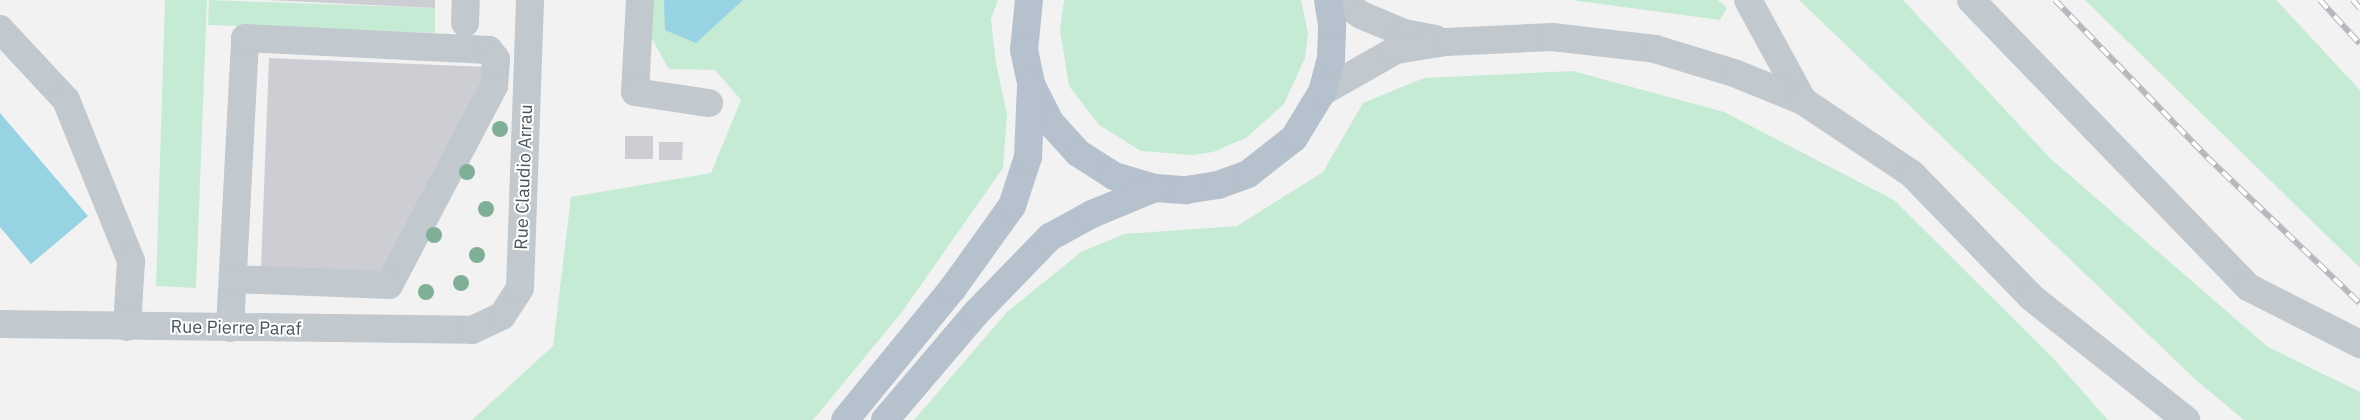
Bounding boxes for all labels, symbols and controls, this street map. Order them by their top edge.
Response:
street label: Rue Claudio Arrau [511,104,537,250]
street label: Rue Pierre Paraf [170,316,302,340]

